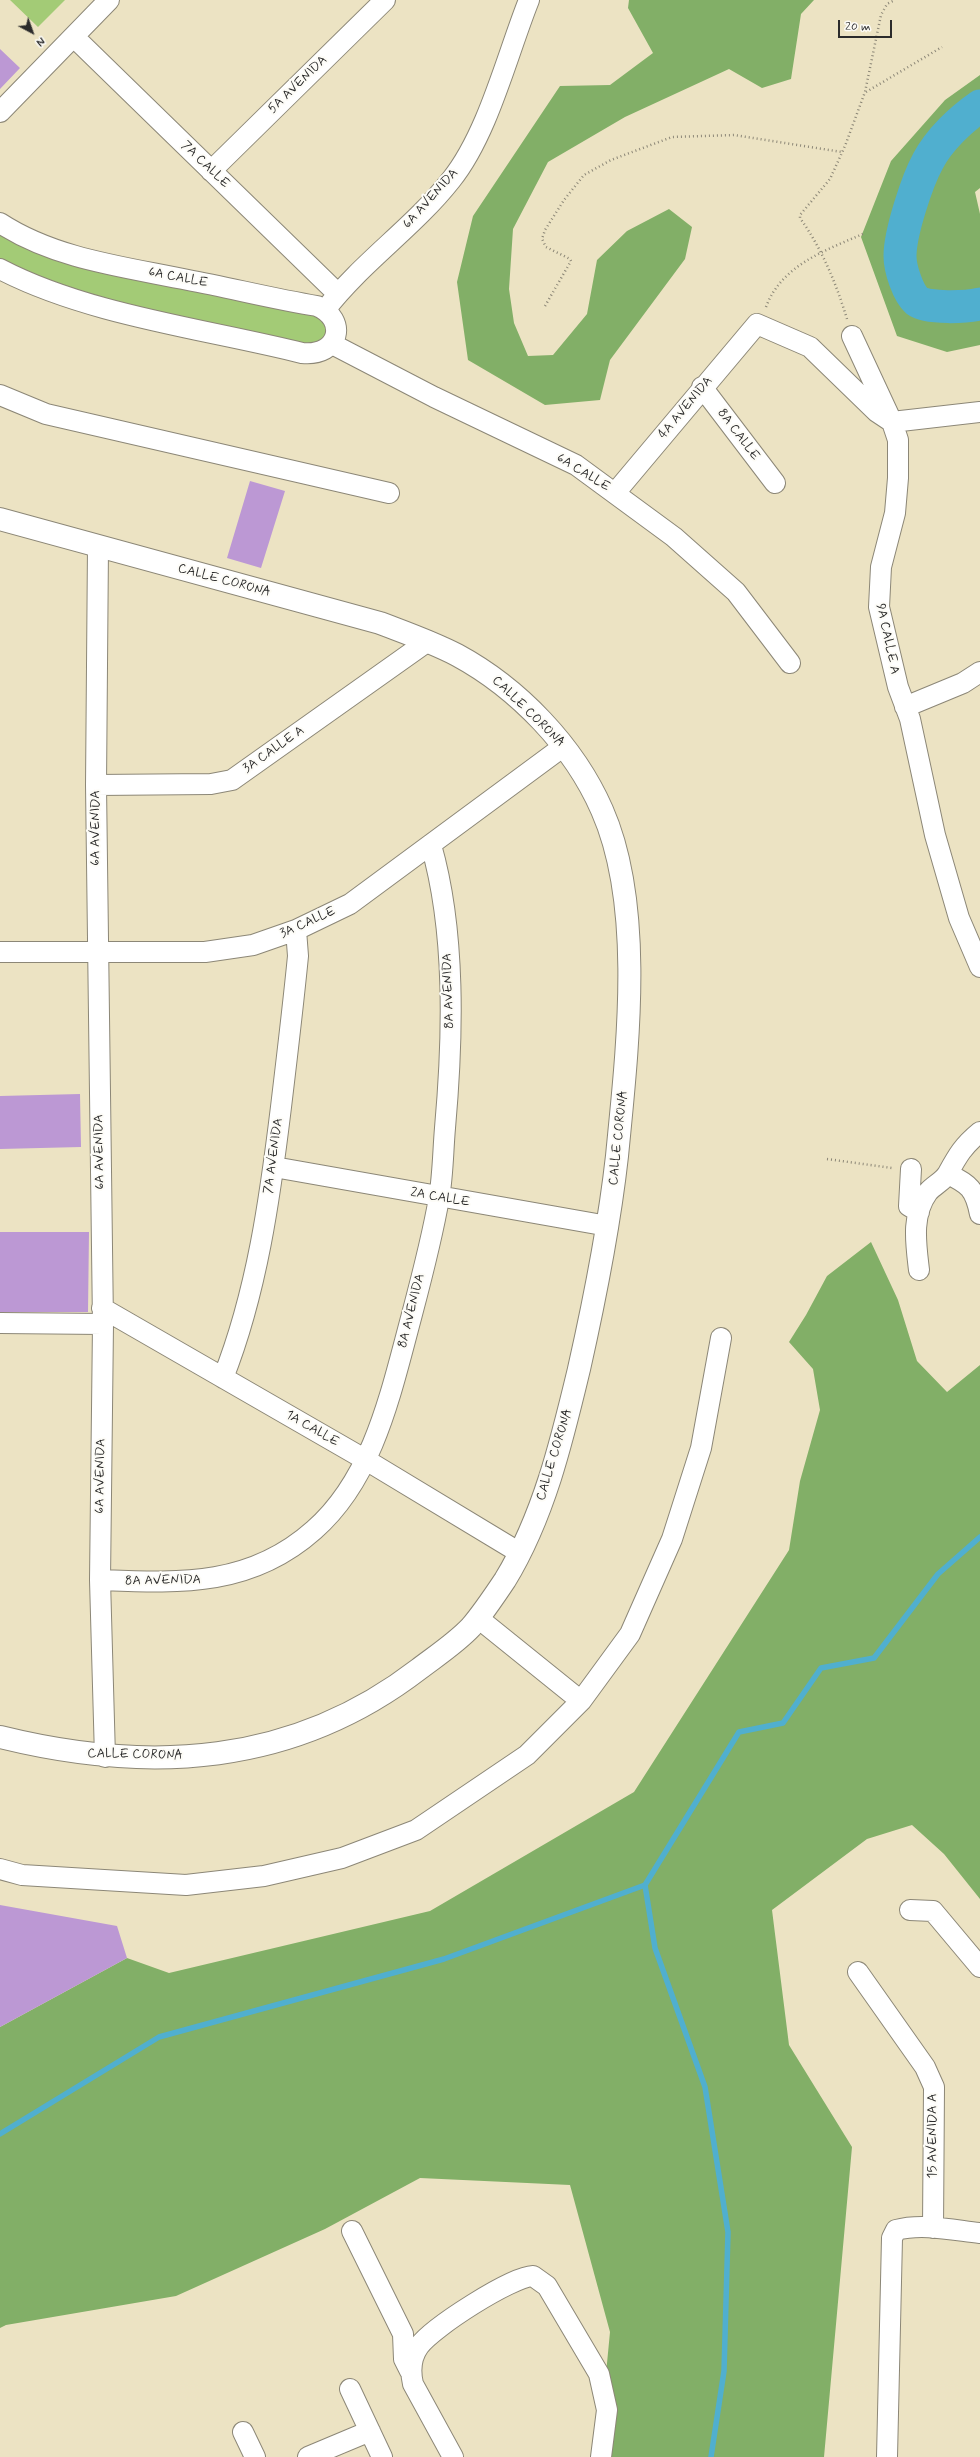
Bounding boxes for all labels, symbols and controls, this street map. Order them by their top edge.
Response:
north arrow [12,12,52,52]
scale bar [840,12,894,38]
text: 20 m [845,19,871,35]
text: N [33,33,47,49]
street label: 5A AVENIDA [265,53,331,117]
street label: 7A CALLE [177,138,233,192]
street label: 6A AVENIDA [400,166,462,232]
street label: 6A CALLE [147,265,209,291]
street label: 4A AVENIDA [656,374,716,442]
street label: 8A CALLE [713,406,763,464]
street label: 6A CALLE [553,450,613,496]
street label: CALLE CORONA [176,561,272,601]
street label: 9A CALLE A [872,602,902,676]
street label: CALLE CORONA [488,673,568,751]
street label: 3A CALLE A [240,723,308,777]
street label: 6A AVENIDA [88,790,104,866]
street label: 3A CALLE [278,904,338,942]
street label: 8A AVENIDA [440,953,458,1029]
street label: CALLE CORONA [606,1090,632,1186]
street label: 6A AVENIDA [92,1114,108,1190]
street label: 7A AVENIDA [261,1117,287,1195]
street label: 2A CALLE [409,1185,471,1211]
street label: 8A AVENIDA [395,1272,429,1350]
street label: 1A CALLE [282,1407,342,1451]
street label: CALLE CORONA [534,1407,576,1503]
street label: 6A AVENIDA [93,1438,109,1514]
street label: 8A AVENIDA [125,1573,201,1589]
street label: CALLE CORONA [87,1746,183,1764]
street label: 15 AVENIDA A [925,2094,941,2178]

